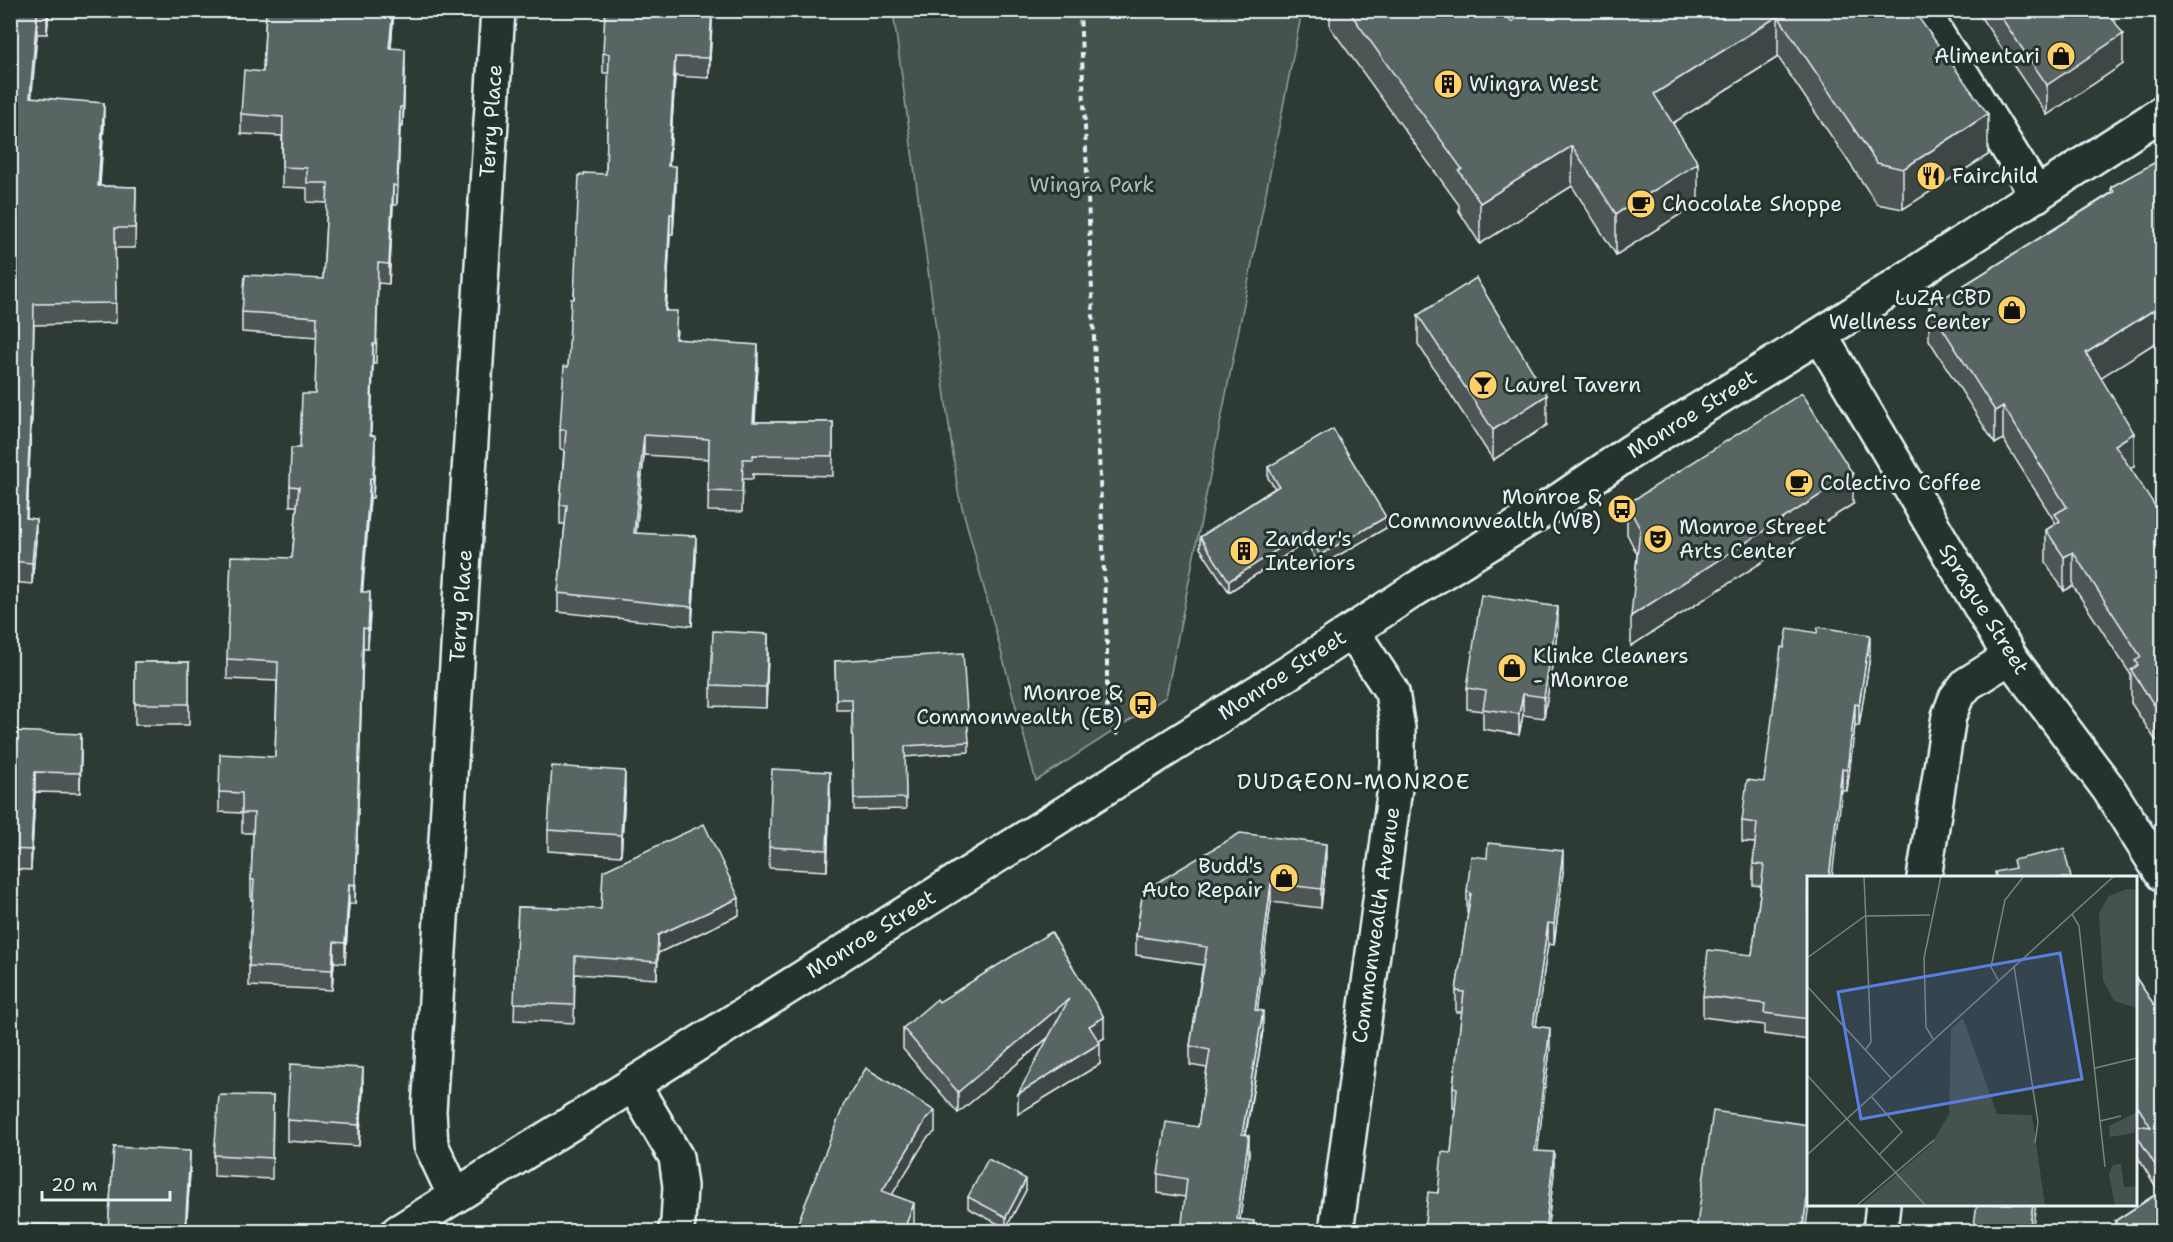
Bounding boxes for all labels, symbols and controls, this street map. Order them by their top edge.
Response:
shop icon: Alimentari [2045,40,2077,72]
place label: Alimentari [1934,42,2040,70]
street label: Terry Place [473,64,509,178]
building icon: Wingra West [1432,68,1464,100]
place label: Wingra West [1469,70,1599,98]
restaurant icon: Fairchild [1915,160,1947,192]
place label: Fairchild [1952,162,2038,190]
park label: Wingra Park [1030,171,1154,199]
cafe icon: Chocolate Shoppe [1625,188,1657,220]
place label: Chocolate Shoppe [1662,190,1842,218]
place label: LuZA CBD Wellness Center [1829,284,1991,336]
shop icon: LuZA CBD Wellness Center [1996,294,2028,326]
street label: Monroe Street [1622,363,1762,465]
bar icon: Laurel Tavern [1467,369,1499,401]
place label: Laurel Tavern [1504,371,1641,399]
cafe icon: Colectivo Coffee [1783,467,1815,499]
place label: Colectivo Coffee [1820,469,1982,497]
place label: Monroe & Commonwealth (WB) [1387,483,1602,535]
bus stop icon: Monroe & Commonwealth (WB) [1606,493,1638,525]
place label: Monroe Street Arts Center [1679,513,1827,565]
theatre icon: Monroe Street Arts Center [1642,523,1674,555]
place label: Zander's Interiors [1265,525,1356,577]
building icon: Zander's Interiors [1228,535,1260,567]
street label: Sprague Street [1932,538,2036,680]
street label: Terry Place [443,549,479,663]
street label: Monroe Street [1212,623,1352,727]
place label: Klinke Cleaners - Monroe [1533,642,1689,694]
shop icon: Klinke Cleaners - Monroe [1496,652,1528,684]
place label: Monroe & Commonwealth (EB) [916,679,1123,731]
bus stop icon: Monroe & Commonwealth (EB) [1127,689,1159,721]
district label: DUDGEON-MONROE [1237,767,1471,796]
street label: Commonwealth Avenue [1346,805,1406,1045]
place label: Budd's Auto Repair [1141,852,1263,904]
shop icon: Budd's Auto Repair [1268,862,1300,894]
inset map [1807,876,2137,1206]
street label: Monroe Street [801,883,941,985]
scale bar [42,1164,170,1202]
text: 20 m [51,1173,97,1197]

